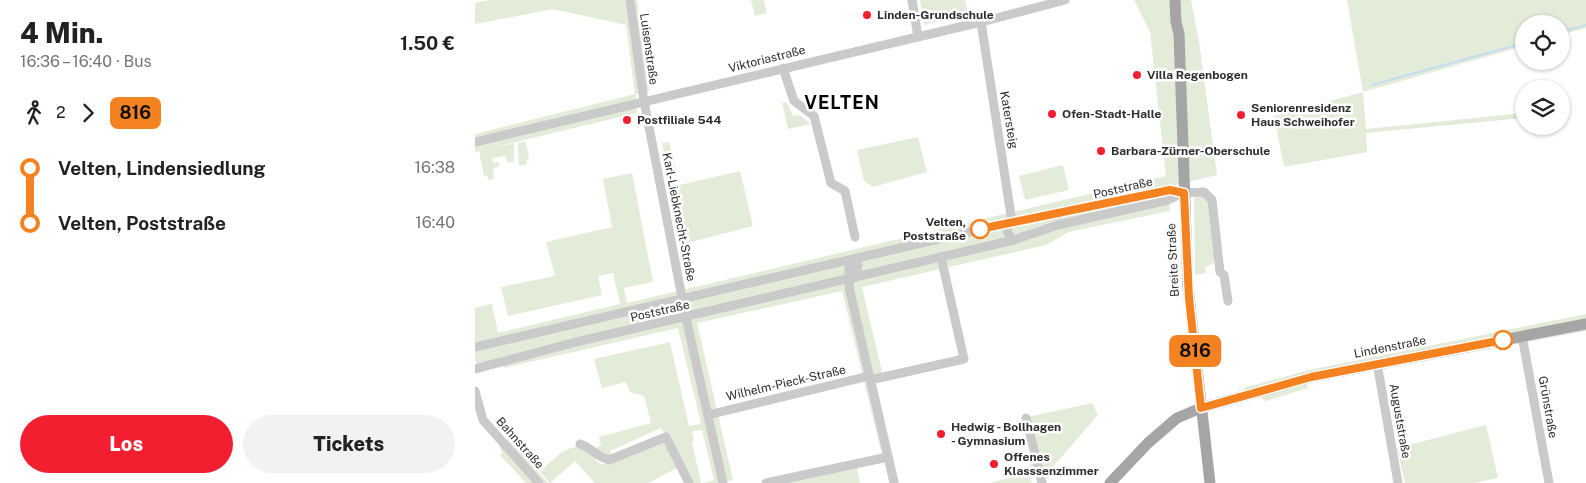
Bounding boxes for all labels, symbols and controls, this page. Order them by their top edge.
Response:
place label: Linden-Grundschule [877,8,994,22]
marker: Linden-Grundschule [861,9,873,21]
street label: Luisenstraße [637,12,661,86]
map controls [1515,15,1570,135]
button: locate [1515,15,1570,70]
text: 4 Min. [20,16,104,49]
text: 1.50 € [400,32,455,54]
street label: Viktoriastraße [727,43,807,75]
text: 16:36 – 16:40 · Bus [20,52,152,71]
place label: Villa Regenbogen [1147,68,1248,82]
marker: Villa Regenbogen [1131,69,1143,81]
button: layers [1515,80,1570,135]
street label: Katersteig [997,90,1021,150]
district label: VELTEN [804,92,880,113]
icon: walk [20,99,48,127]
icon: forward [74,99,102,127]
place label: Seniorenresidenz Haus Schweihofer [1251,101,1355,129]
text: 816 [120,102,151,123]
text: 2 [56,103,66,122]
place label: Ofen-Stadt-Halle [1062,107,1161,121]
marker: Ofen-Stadt-Halle [1046,108,1058,120]
marker: Seniorenresidenz Haus Schweihofer [1235,109,1247,121]
place label: Postfiliale 544 [637,113,721,127]
marker: Postfiliale 544 [621,114,633,126]
place label: Barbara-Zürner-Oberschule [1111,144,1270,158]
marker: Barbara-Zürner-Oberschule [1095,145,1107,157]
street label: Karl-Liebknecht-Straße [660,151,698,283]
text: Velten, Lindensiedlung [58,157,266,179]
text: 16:38 [415,158,455,177]
street label: Poststraße [1092,174,1154,202]
text: Velten, Poststraße [58,212,226,234]
text: 16:40 [415,213,455,232]
place label: Velten, Poststraße [903,215,966,243]
marker: Velten, Poststraße [970,219,990,239]
street label: Breite Straße [1164,222,1182,297]
street label: Poststraße [629,297,691,325]
unlabelled marker [1493,330,1513,350]
street label: Lindenstraße [1353,333,1428,361]
line badge: 816 [1166,335,1224,367]
text: 816 [1179,340,1211,361]
street label: Wilhelm-Pieck-Straße [725,362,847,404]
street label: Grünstraße [1536,375,1560,439]
street label: Auguststraße [1387,382,1414,460]
button: Los [20,415,233,473]
button: Tickets [243,415,455,473]
street label: Bahnstraße [493,415,547,472]
place label: Hedwig - Bollhagen - Gymnasium [951,420,1061,448]
marker: Hedwig - Bollhagen - Gymnasium [935,428,947,440]
place label: Offenes Klasssenzimmer [1004,450,1099,478]
marker: Offenes Klasssenzimmer [988,458,1000,470]

